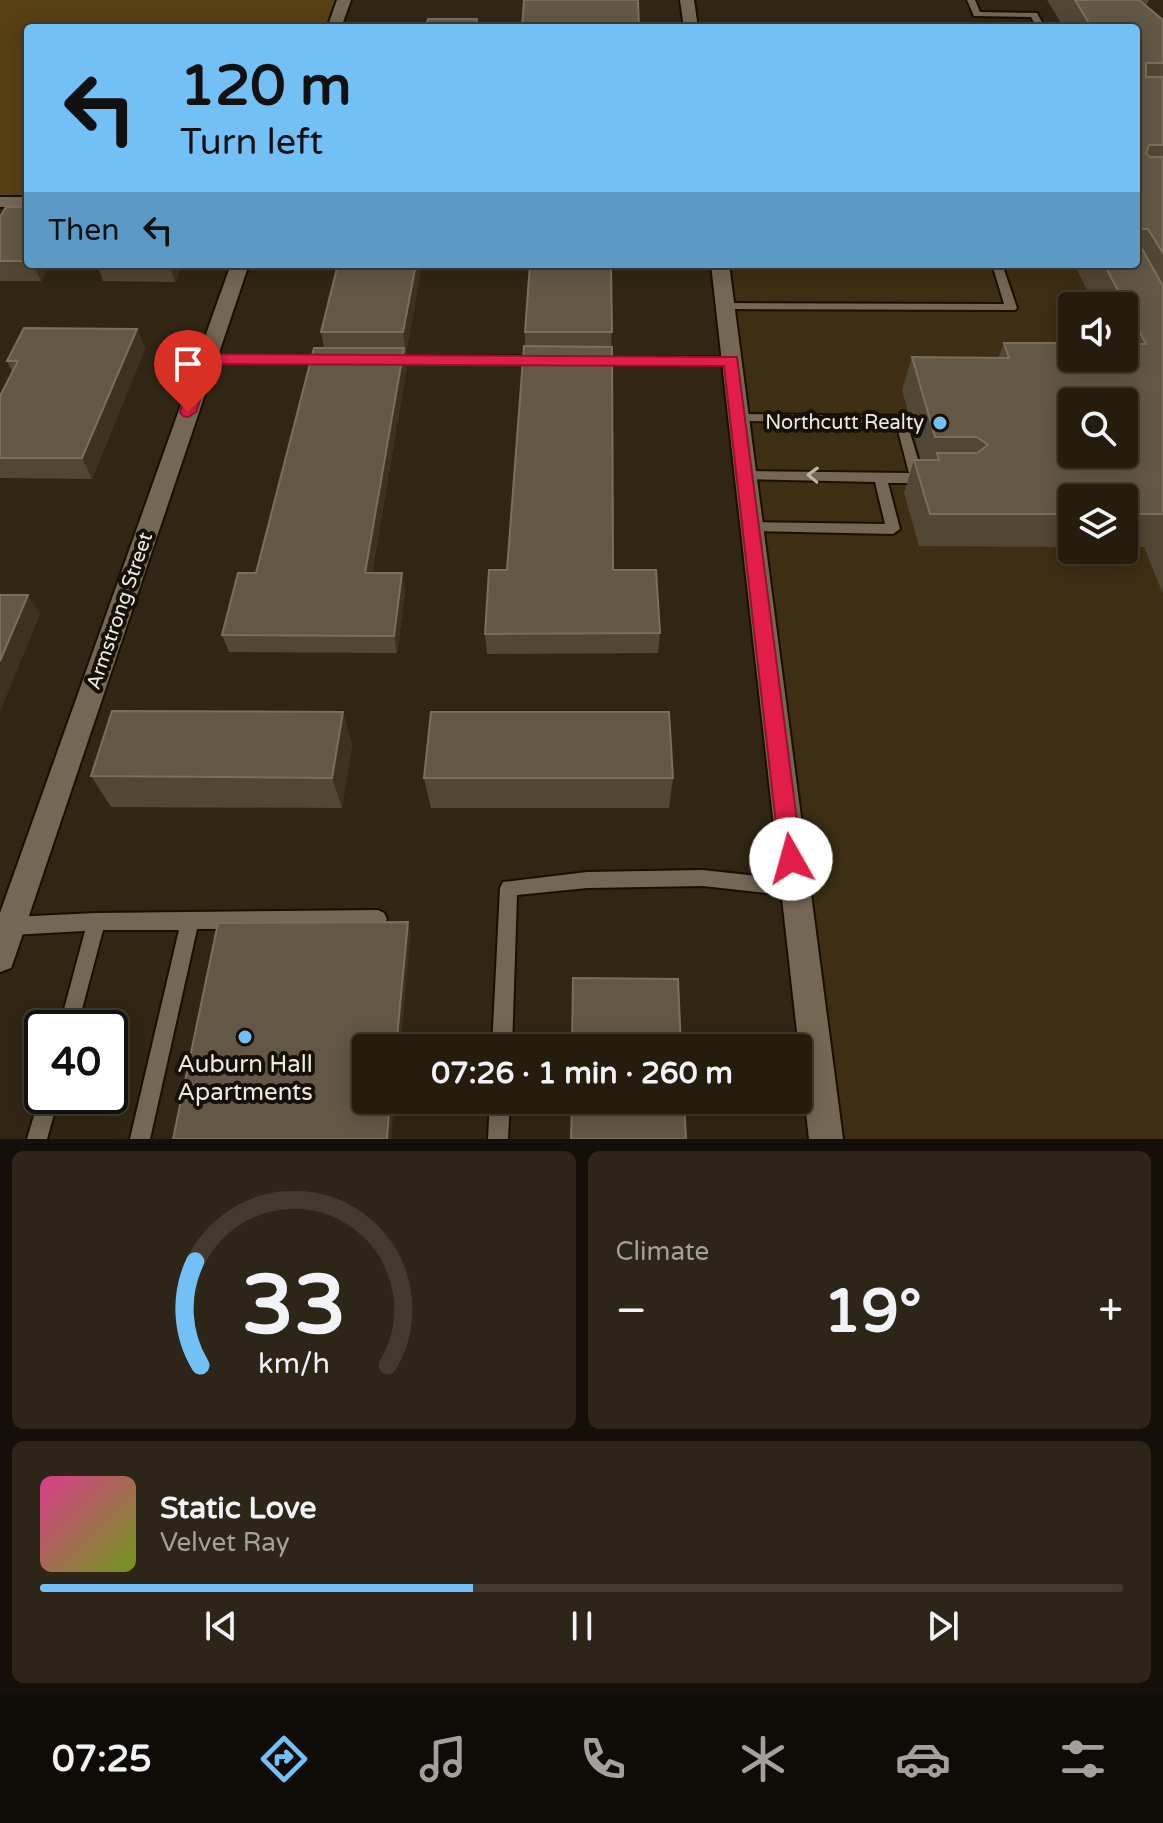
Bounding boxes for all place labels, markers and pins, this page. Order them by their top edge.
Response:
pin [154,330,222,412]
place label: Northcutt Realty [765,411,924,435]
marker: Northcutt Realty [931,414,949,432]
marker: Auburn Hall Apartments [236,1028,254,1046]
place label: Auburn Hall Apartments [177,1050,313,1107]

